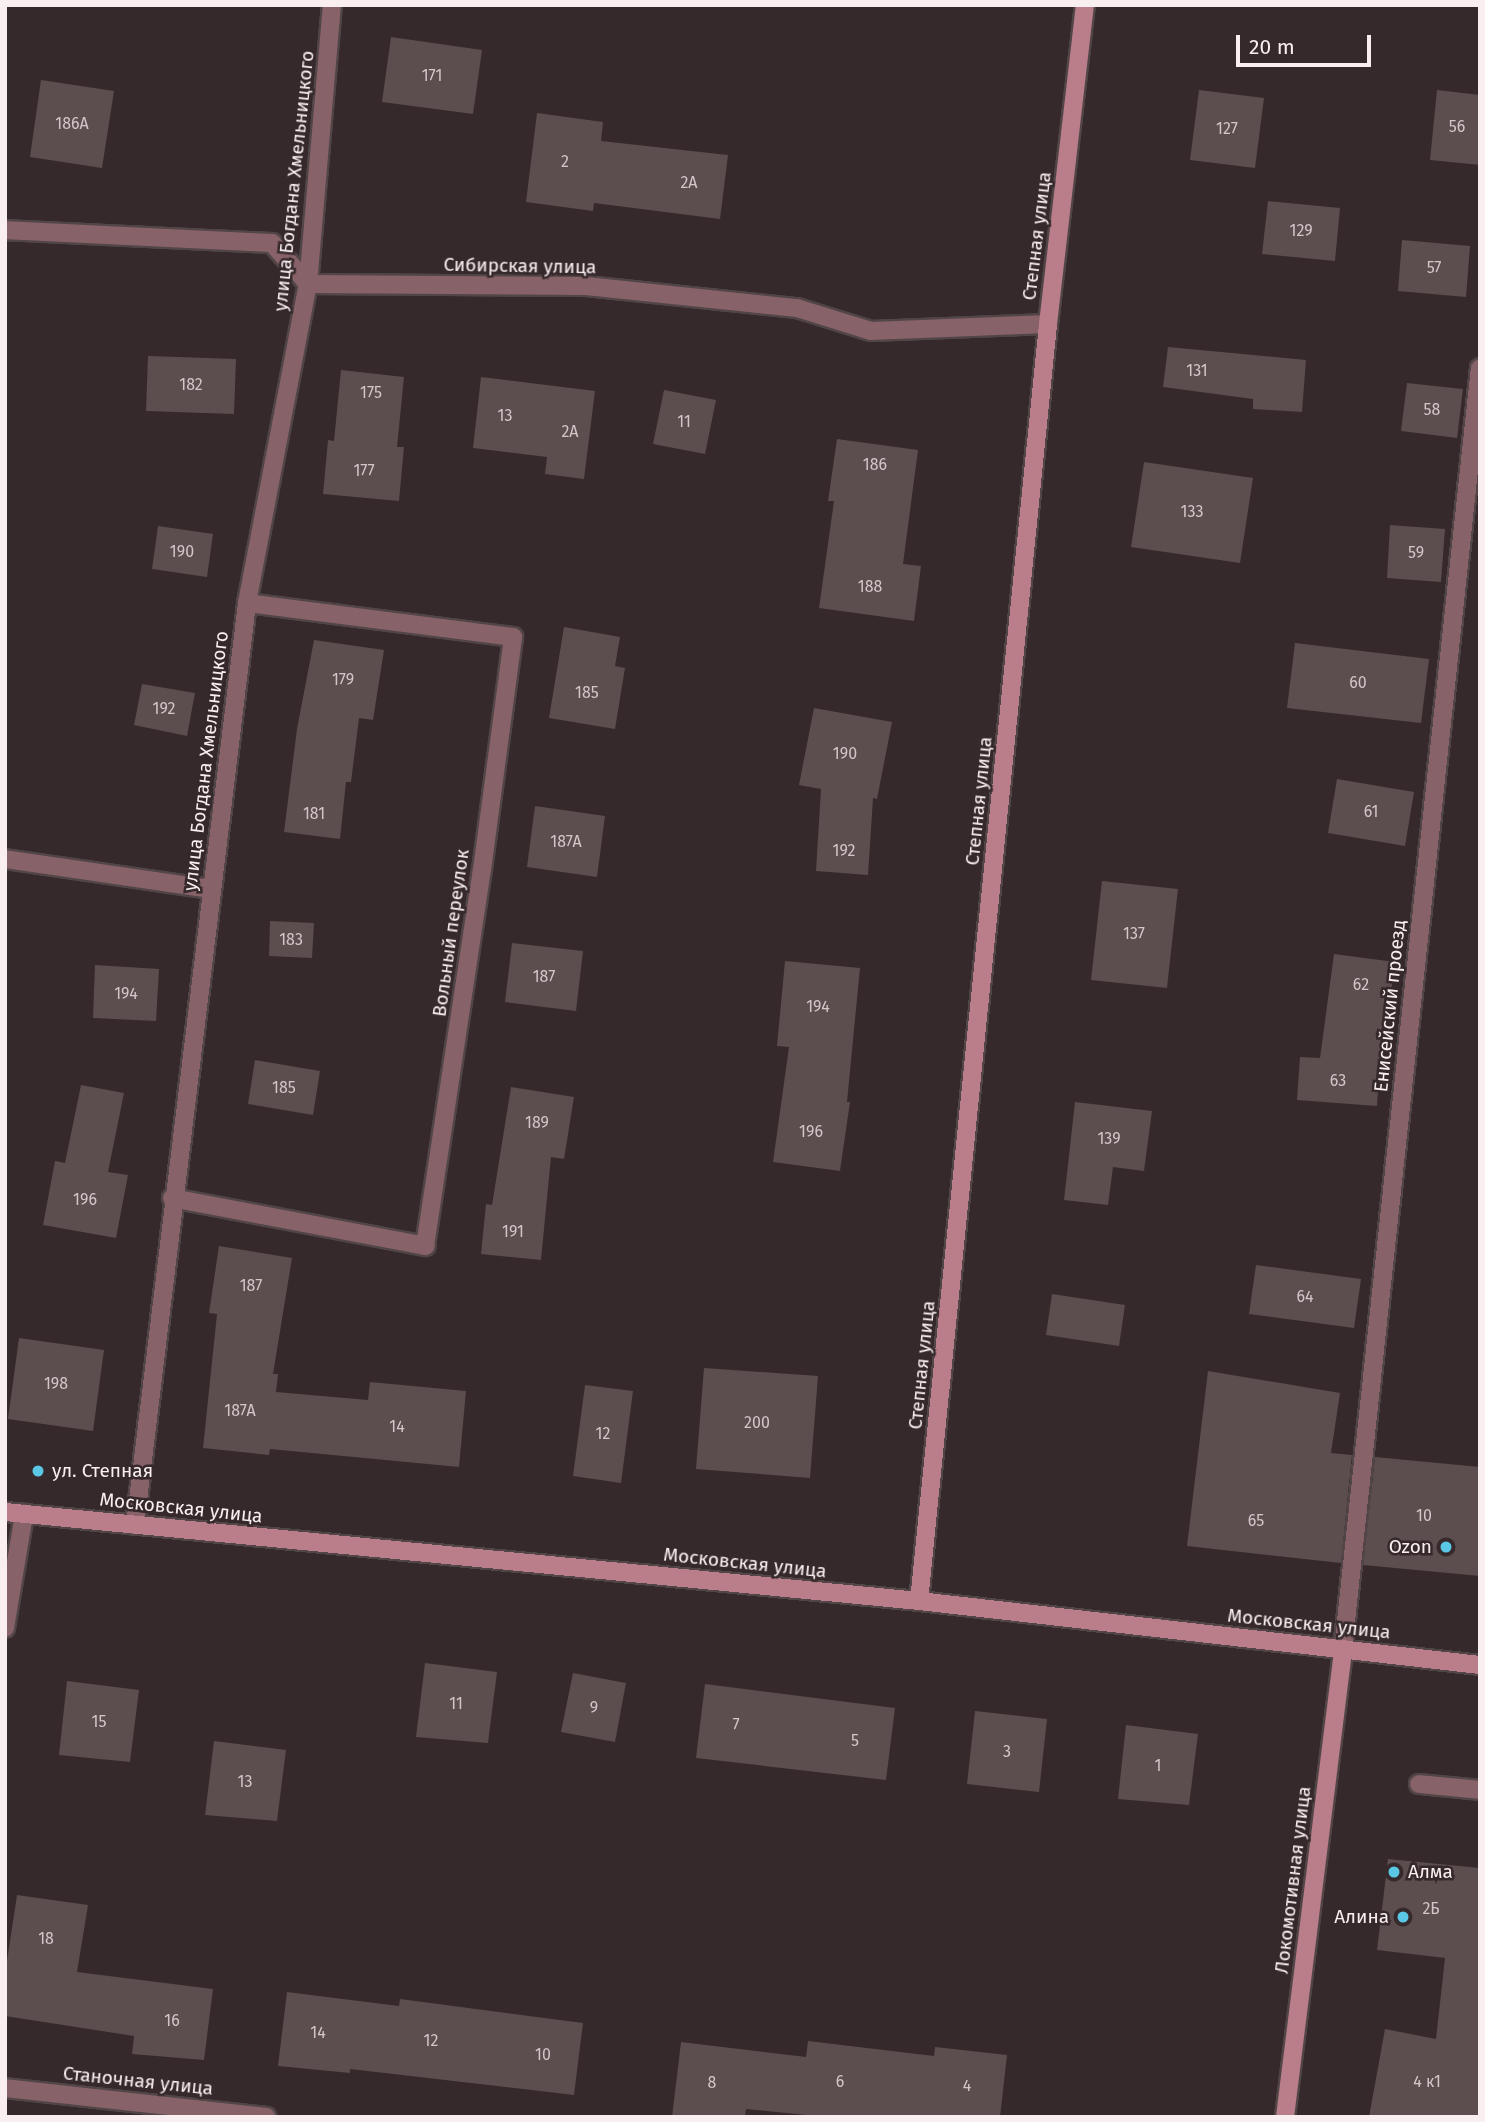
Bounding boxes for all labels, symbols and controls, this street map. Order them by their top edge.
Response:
scale bar [1240,21,1375,65]
text: 20 m [1249,34,1295,60]
street label: улица Богдана Хмельницкого [269,49,319,313]
house number: 171 [422,66,442,86]
house number: 186А [55,114,89,134]
house number: 56 [1449,117,1465,137]
house number: 127 [1216,119,1238,139]
house number: 2 [561,152,569,172]
street label: Степная улица [1018,170,1056,302]
house number: 2А [680,173,698,193]
house number: 129 [1289,221,1313,241]
street label: Сибирская улица [443,253,597,279]
house number: 57 [1427,258,1441,278]
house number: 131 [1186,361,1208,381]
house number: 182 [179,375,203,395]
house number: 175 [360,383,382,403]
house number: 58 [1424,400,1440,420]
house number: 13 [498,406,512,426]
house number: 11 [677,412,691,432]
house number: 2А [561,422,579,442]
house number: 186 [863,455,887,475]
house number: 177 [353,461,375,481]
house number: 133 [1181,502,1203,522]
house number: 190 [170,542,194,562]
house number: 59 [1408,543,1424,563]
house number: 188 [858,577,882,597]
street label: улица Богдана Хмельницкого [179,630,233,892]
house number: 179 [332,670,354,690]
house number: 60 [1349,673,1367,693]
house number: 185 [575,683,599,703]
house number: 192 [153,699,175,719]
street label: Степная улица [961,735,997,867]
house number: 190 [833,744,857,764]
house number: 61 [1364,802,1378,822]
house number: 181 [303,804,325,824]
house number: 187А [550,832,582,852]
house number: 192 [833,841,855,861]
street label: Вольный переулок [428,848,474,1018]
street label: Енисейский проезд [1370,919,1410,1093]
house number: 137 [1123,924,1145,944]
house number: 183 [279,930,303,950]
house number: 187 [533,967,555,987]
house number: 62 [1353,975,1369,995]
house number: 194 [114,984,138,1004]
house number: 194 [806,997,830,1017]
house number: 63 [1330,1071,1346,1091]
house number: 185 [272,1078,296,1098]
house number: 189 [525,1113,549,1133]
house number: 196 [799,1122,823,1142]
house number: 139 [1097,1129,1121,1149]
house number: 196 [73,1190,97,1210]
house number: 191 [502,1222,524,1242]
house number: 187 [240,1276,262,1296]
house number: 64 [1296,1287,1314,1307]
street label: Степная улица [904,1299,940,1431]
house number: 198 [44,1374,68,1394]
house number: 187А [224,1401,256,1421]
house number: 200 [744,1413,770,1433]
house number: 14 [389,1417,405,1437]
house number: 12 [596,1424,610,1444]
place label: ул. Степная [52,1460,153,1482]
marker: ул. Степная [30,1463,46,1479]
street label: Московская улица [98,1488,264,1528]
house number: 10 [1416,1506,1432,1526]
house number: 65 [1248,1511,1264,1531]
place label: Ozon [1389,1536,1432,1558]
marker: Ozon [1438,1539,1454,1555]
street label: Московская улица [662,1543,828,1583]
street label: Московская улица [1226,1604,1392,1644]
house number: 11 [449,1694,463,1714]
house number: 9 [590,1698,598,1718]
house number: 15 [92,1712,106,1732]
house number: 7 [732,1715,740,1735]
house number: 5 [851,1731,859,1751]
house number: 3 [1003,1742,1011,1762]
house number: 1 [1155,1756,1161,1776]
house number: 13 [238,1772,252,1792]
street label: Локомотивная улица [1270,1785,1316,1975]
place label: Алма [1408,1861,1453,1883]
marker: Алма [1386,1864,1402,1880]
house number: 2Б [1422,1899,1440,1919]
place label: Алина [1334,1906,1389,1928]
marker: Алина [1395,1909,1411,1925]
house number: 18 [38,1929,54,1949]
house number: 16 [164,2011,180,2031]
house number: 14 [310,2023,326,2043]
house number: 12 [424,2031,438,2051]
house number: 10 [535,2045,551,2065]
street label: Станочная улица [62,2062,214,2100]
house number: 6 [836,2072,844,2092]
house number: 4 к1 [1413,2072,1441,2092]
house number: 8 [708,2073,716,2093]
house number: 4 [963,2076,971,2096]

